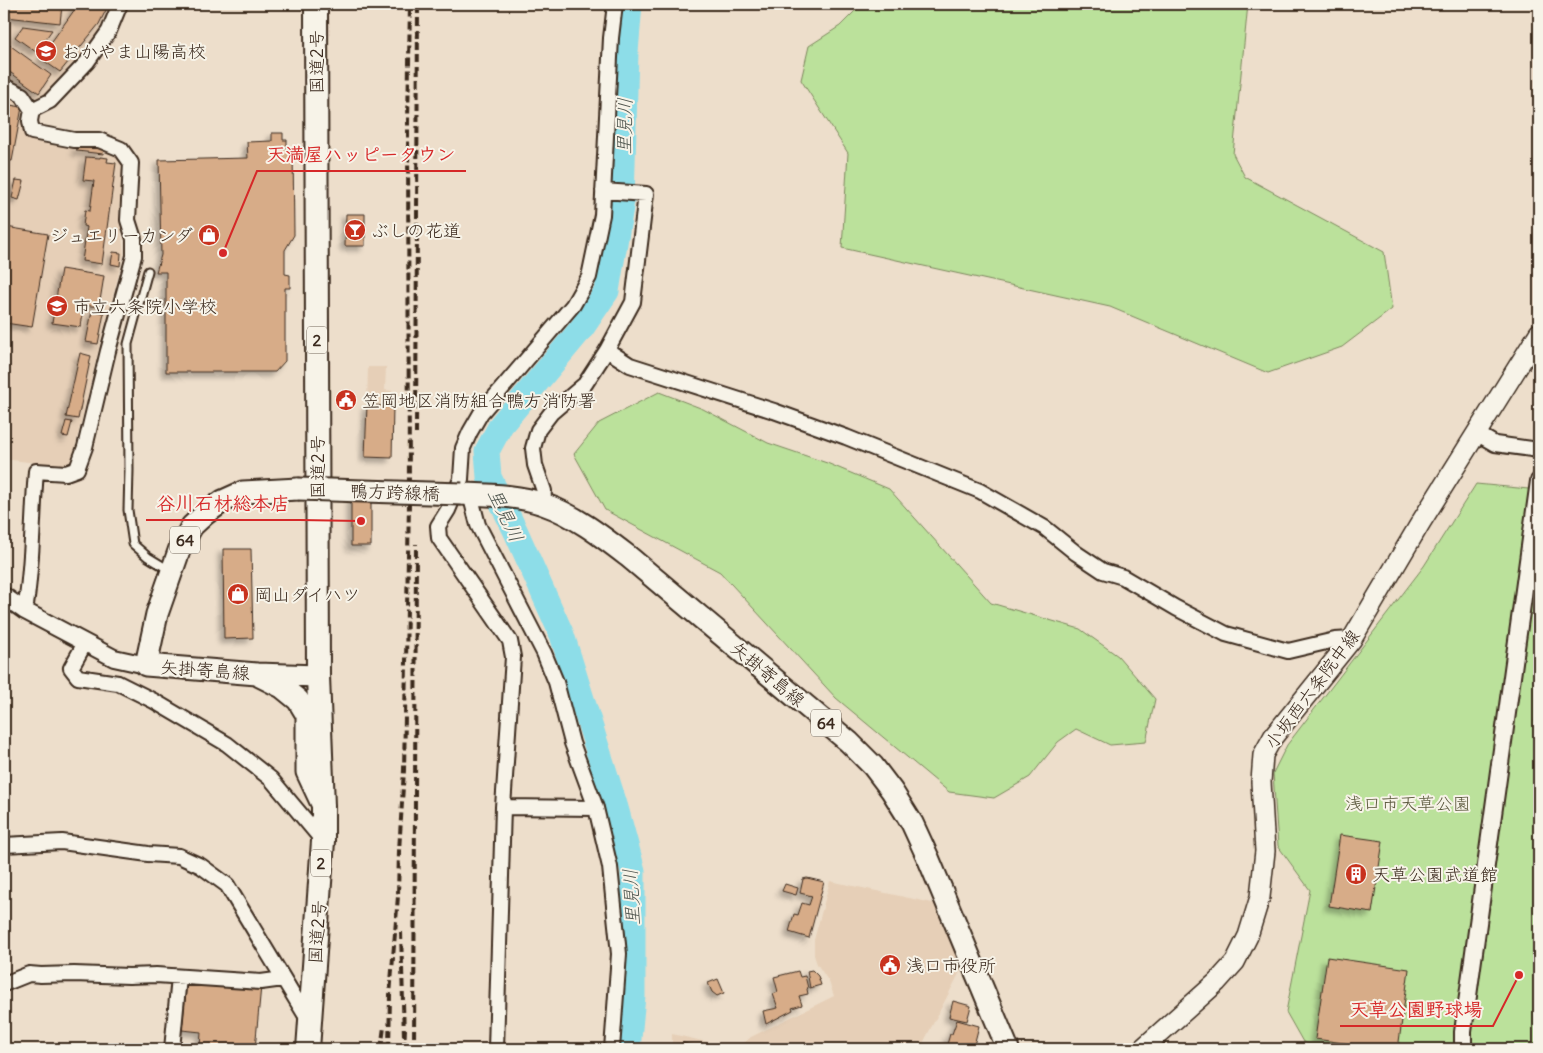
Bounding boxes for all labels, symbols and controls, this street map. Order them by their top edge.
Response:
street label: 国道2号 [305,30,328,94]
school or university icon: おかやま山陽高校 [34,39,58,63]
place label: おかやま山陽高校 [62,40,206,63]
water label: 里見川 [612,97,636,155]
callout: 天満屋ハッピータウン [257,137,466,171]
text: 天満屋ハッピータウン [266,142,456,166]
bar icon: ぶしの花道 [343,218,367,242]
place label: ぶしの花道 [371,219,461,242]
shop icon: ジュエリーカンダ [197,223,221,247]
place label: ジュエリーカンダ [50,224,193,247]
school or university icon: 市立六条院小学校 [45,294,69,318]
place label: 市立六条院小学校 [73,295,217,318]
road number: 2 [307,326,327,354]
public building icon: 笠岡地区消防組合鴨方消防署 [334,388,358,412]
place label: 笠岡地区消防組合鴨方消防署 [362,389,596,412]
street label: 国道2号 [306,435,329,499]
street label: 鴨方跨線橋 [350,479,440,505]
water label: 里見川 [483,484,529,546]
callout: 谷川石材総本店 [146,486,299,520]
text: 谷川石材総本店 [156,491,290,515]
road number: 64 [170,526,200,554]
shop icon: 岡山ダイハツ [226,582,250,606]
place label: 岡山ダイハツ [254,583,360,606]
street label: 小坂西六条院中線 [1259,625,1365,753]
street label: 矢掛寄島線 [726,636,810,712]
street label: 矢掛寄島線 [159,655,251,685]
road number: 64 [811,710,841,736]
park label: 浅口市天草公園 [1345,792,1471,815]
road number: 2 [311,850,331,876]
building icon: 天草公園武道館 [1344,862,1368,886]
place label: 天草公園武道館 [1372,863,1498,886]
water label: 里見川 [618,868,644,926]
street label: 国道2号 [303,899,331,965]
public building icon: 浅口市役所 [878,953,902,977]
place label: 浅口市役所 [906,954,996,977]
callout: 天草公園野球場 [1340,992,1493,1026]
text: 天草公園野球場 [1349,997,1483,1021]

